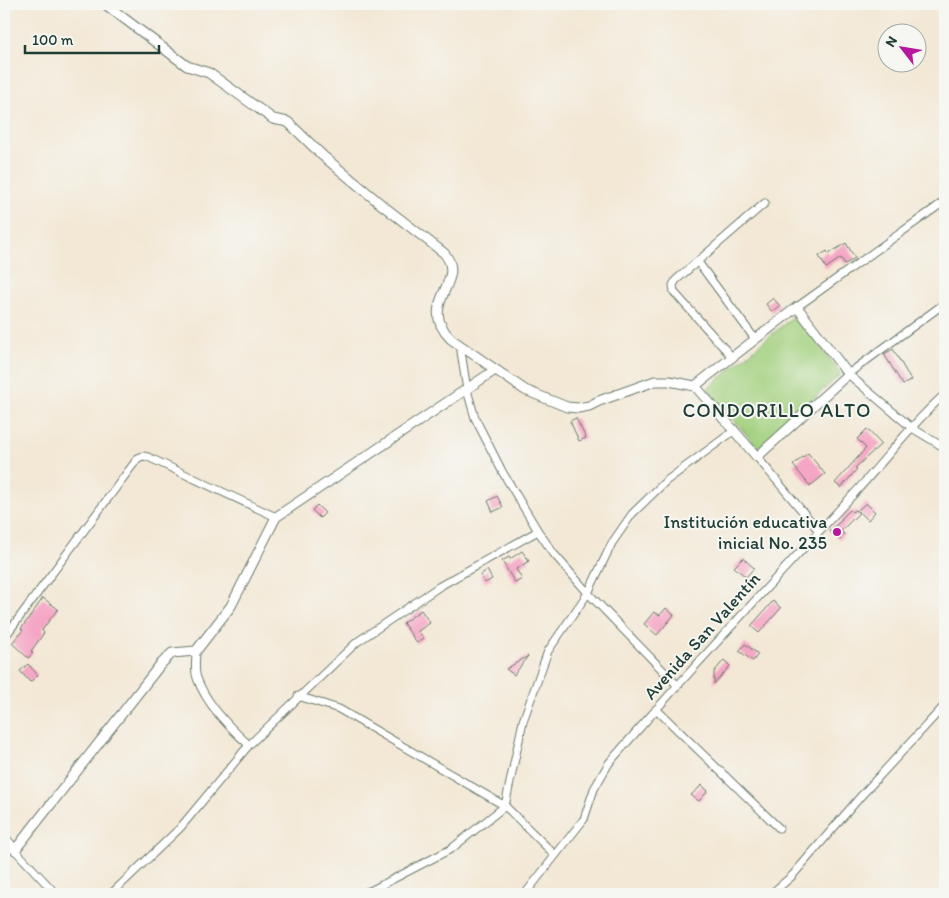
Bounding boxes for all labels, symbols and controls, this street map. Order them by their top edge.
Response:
scale bar [25,22,159,54]
north arrow [876,22,926,72]
text: 100 m [32,31,74,49]
text: N [882,33,901,50]
district label: CONDORILLO ALTO [682,398,872,422]
place label: Institución educativa inicial No. 235 [663,511,827,554]
marker: Institución educativa inicial No. 235 [831,526,843,538]
street label: Avenida San Valentín [639,568,765,704]

